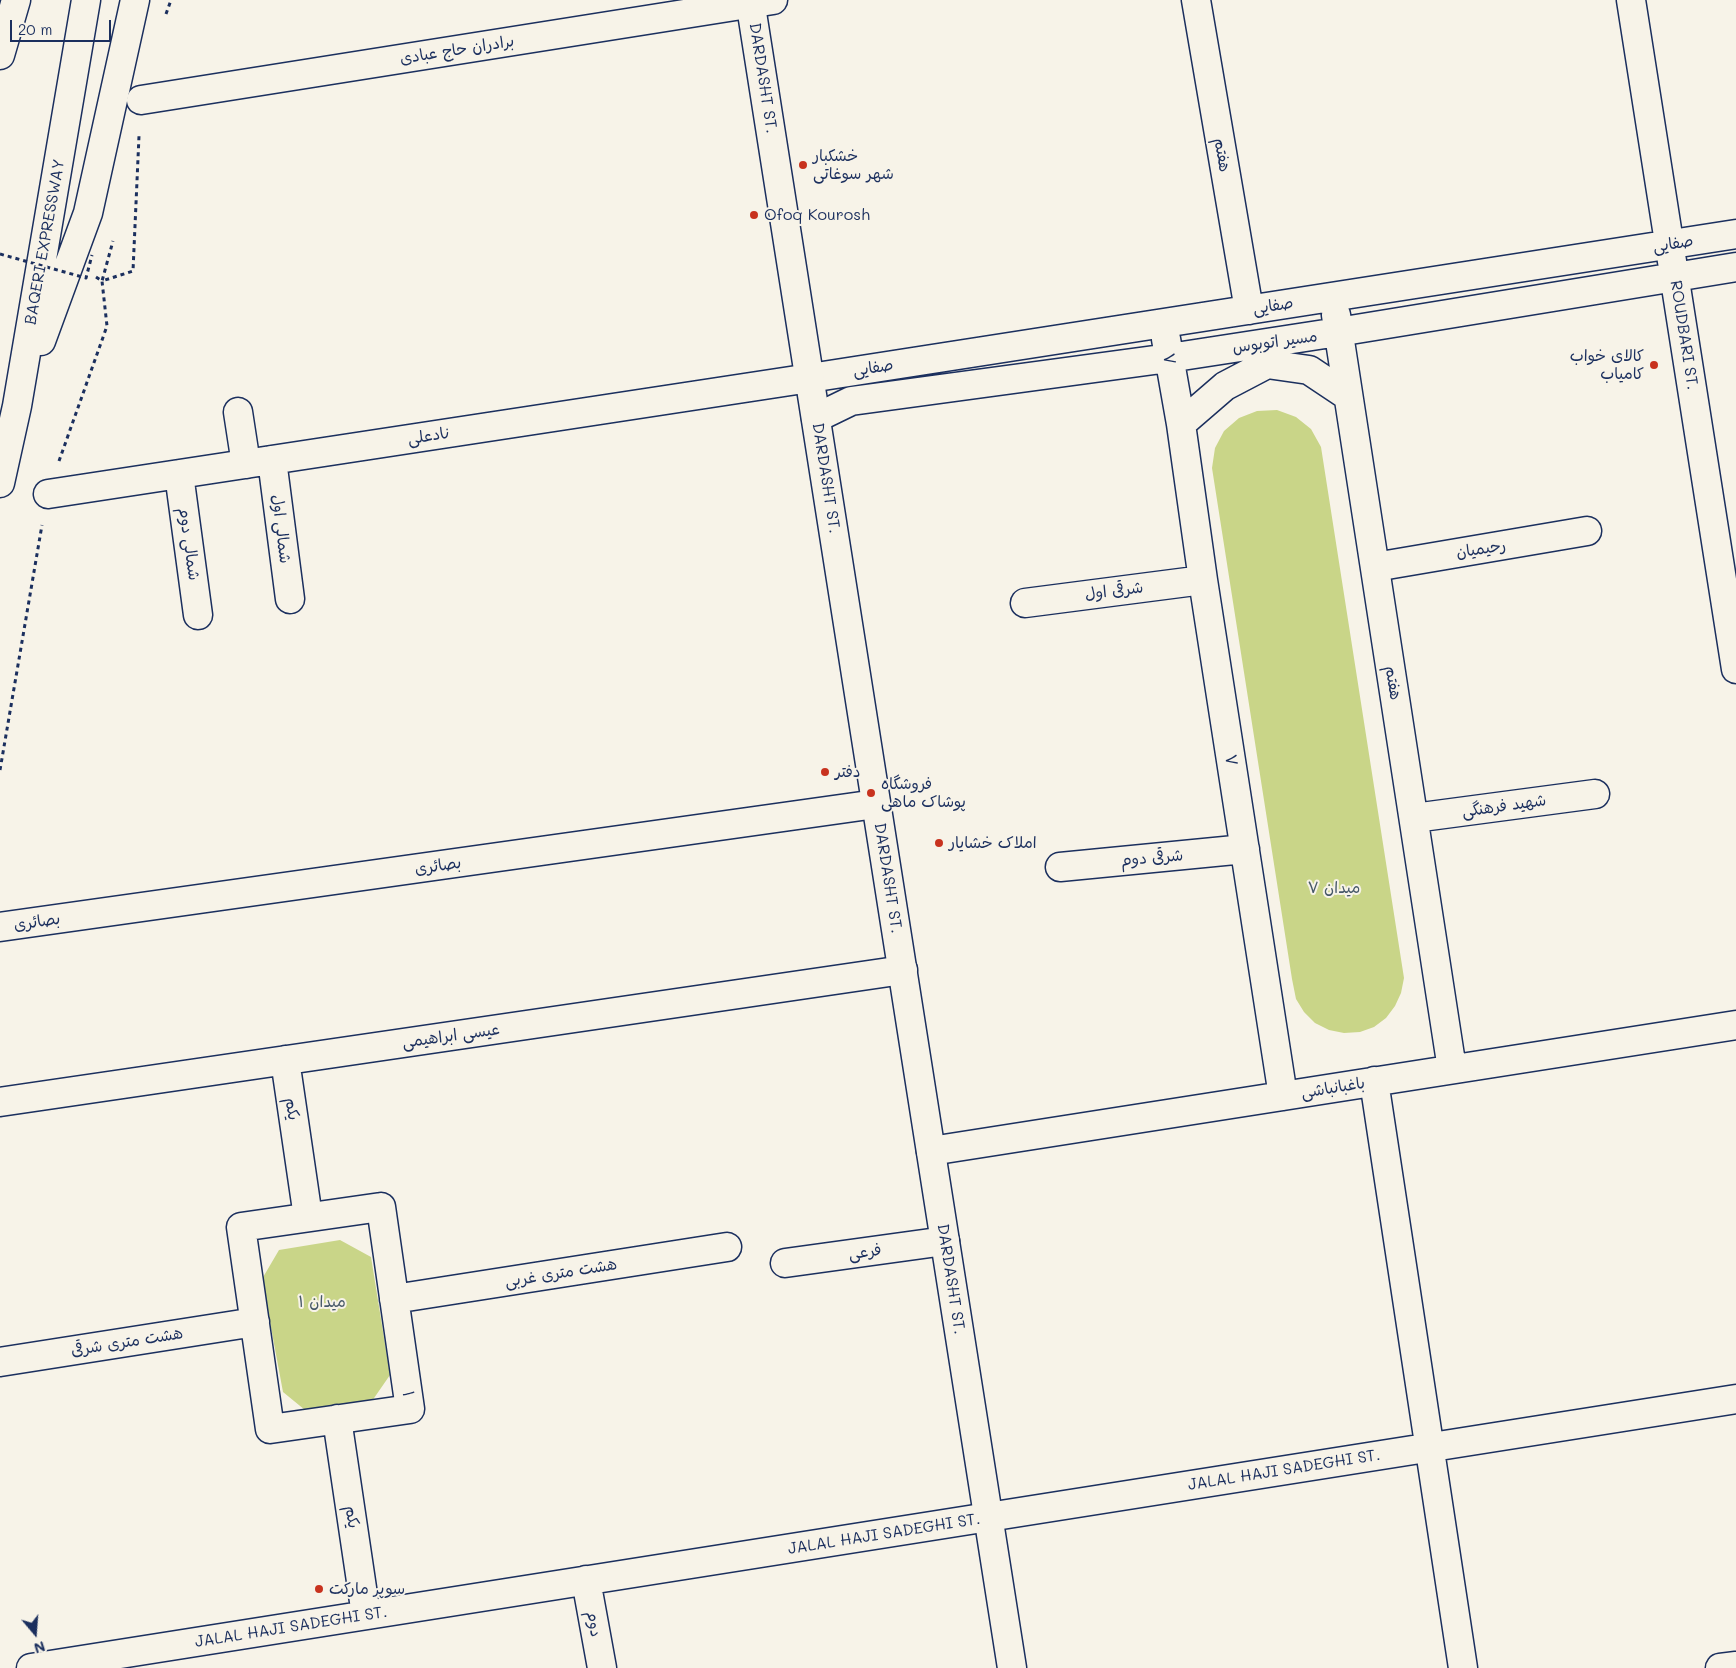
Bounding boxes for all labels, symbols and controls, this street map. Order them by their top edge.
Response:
scale bar [12,10,114,42]
text: 20 m [18,19,52,39]
street label: DARDASHT ST. [745,21,781,135]
street label: برادران حاج عبادی [398,31,516,69]
street label: هفتم [1210,136,1234,174]
place label: خشکبار شهر سوغاتی [813,146,894,184]
street label: BAQERI EXPRESSWAY [21,158,69,326]
marker: خشکبار شهر سوغاتی [797,159,809,171]
place label: Ofoq Kourosh [764,205,870,225]
marker: Ofoq Kourosh [748,209,760,221]
street label: صفایی [1651,231,1695,257]
street label: ROUDBARI ST. [1666,279,1702,391]
street label: صفایی [1251,293,1295,319]
street label: مسیر اتوبوس [1231,327,1319,357]
place label: کالای خواب کامیاب [1570,346,1644,384]
street label: ۷ [1159,352,1179,366]
street label: صفایی [851,355,895,381]
marker: کالای خواب کامیاب [1648,359,1660,371]
street label: DARDASHT ST. [808,421,844,535]
street label: نادعلی [406,423,452,449]
street label: شمالی اول [267,493,295,565]
street label: شمالی دوم [174,506,204,582]
street label: رحیمیان [1455,536,1507,562]
street label: شرقی اول [1084,578,1144,604]
street label: هفتم [1381,665,1405,701]
street label: ۷ [1221,753,1241,767]
place label: دفتر [835,762,861,782]
marker: دفتر [819,766,831,778]
place label: فروشگاه پوشاک ماهی [881,774,966,812]
marker: فروشگاه پوشاک ماهی [865,787,877,799]
street label: شهید فرهنگی [1461,791,1547,821]
street label: DARDASHT ST. [870,821,906,935]
place label: املاک خشایار [949,833,1037,853]
marker: املاک خشایار [933,837,945,849]
street label: شرقی دوم [1120,846,1184,870]
street label: بصائری [414,853,462,879]
park label: میدان ۷ [1308,878,1360,898]
street label: بصائری [13,909,61,935]
street label: عیسی ابراهیمی [401,1020,501,1052]
street label: باغبانباشی [1300,1073,1366,1103]
street label: یکم [281,1096,303,1122]
street label: DARDASHT ST. [933,1222,969,1336]
street label: فرعی [847,1240,883,1264]
street label: هشت متری غربی [504,1255,618,1291]
park label: میدان ۱ [298,1292,346,1312]
street label: هشت متری شرقی [70,1324,184,1360]
street label: ۱ [398,1390,418,1398]
street label: JALAL HAJI SADEGHI ST. [1186,1445,1382,1495]
street label: یکم [341,1504,363,1530]
street label: JALAL HAJI SADEGHI ST. [786,1509,982,1559]
place label: سوپر مارکت [329,1579,405,1599]
marker: سوپر مارکت [313,1583,325,1595]
street label: JALAL HAJI SADEGHI ST. [193,1602,389,1652]
north arrow [10,1608,60,1658]
street label: دوم [582,1610,606,1638]
text: N [32,1637,48,1658]

